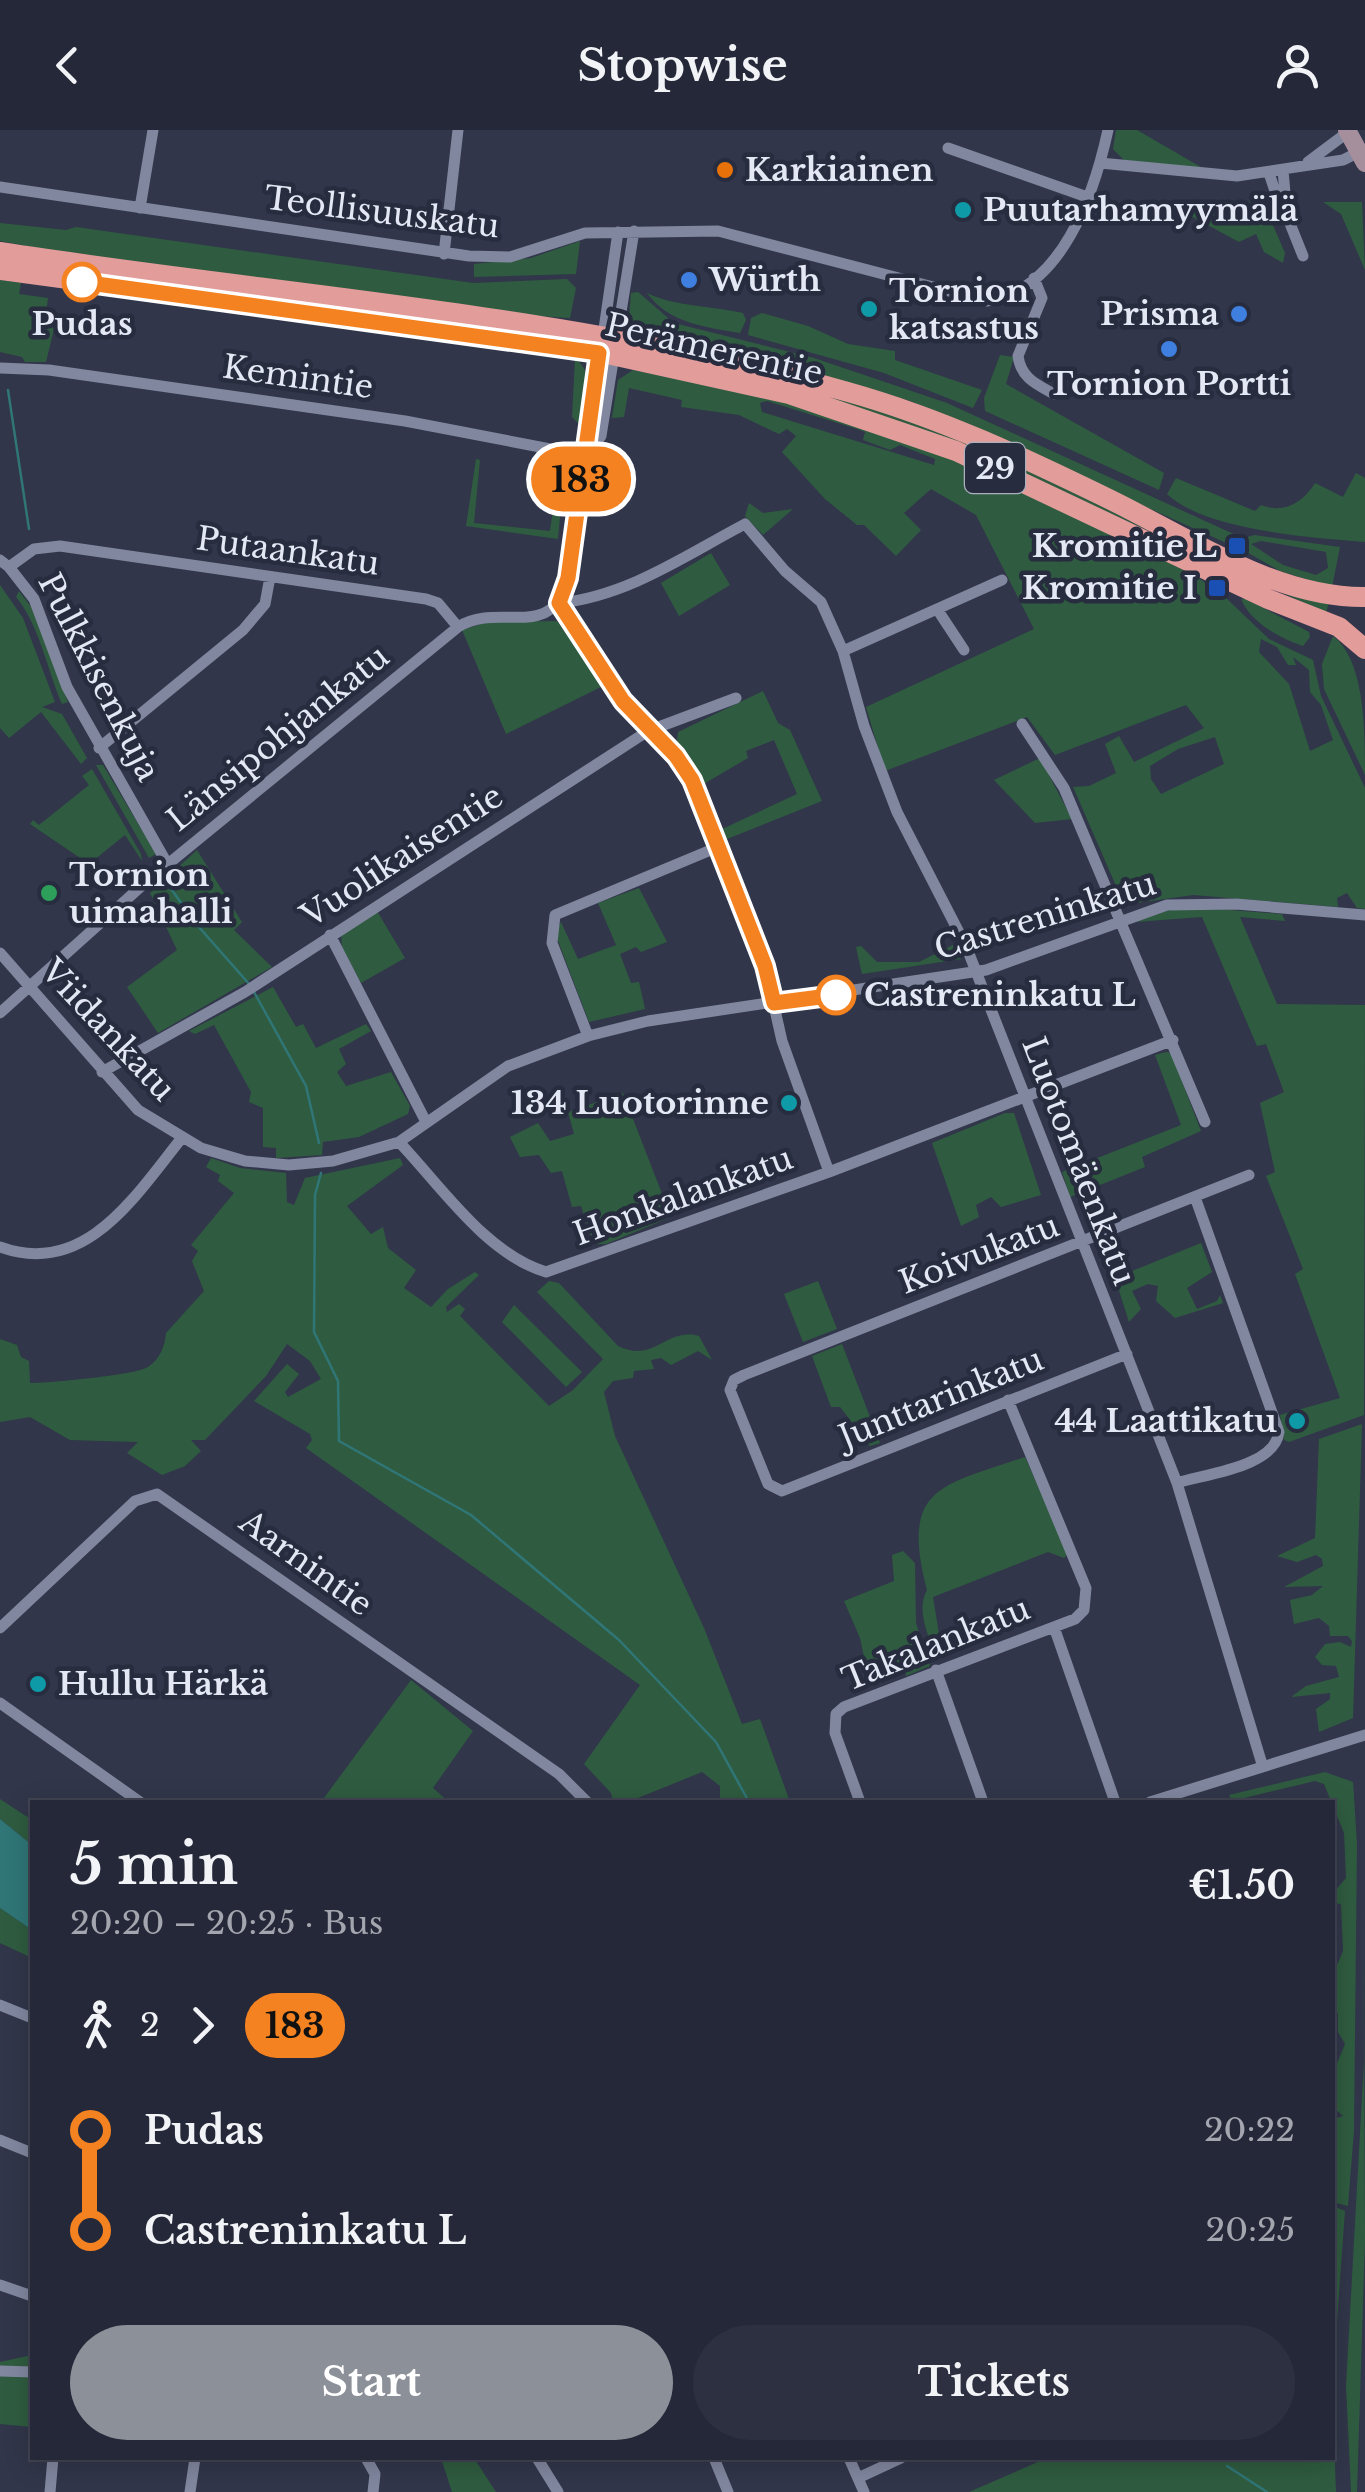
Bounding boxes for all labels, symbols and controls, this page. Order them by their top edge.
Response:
text: Stopwise [577,37,788,93]
icon: back [40,38,95,93]
icon: person [1270,38,1325,93]
place label: Karkiainen [745,150,934,190]
marker: Karkiainen [714,159,736,181]
street label: Teollisuuskatu [262,178,502,246]
place label: Puutarhamyymälä [983,190,1299,230]
marker: Puutarhamyymälä [952,199,974,221]
place label: Würth [708,260,821,300]
marker: Pudas [63,263,101,301]
marker: Würth [678,269,700,291]
place label: Tornion katsastus [889,271,1039,348]
place label: Prisma [1100,294,1219,334]
marker: Tornion katsastus [858,298,880,320]
marker: Prisma [1228,303,1250,325]
place label: Pudas [31,304,133,344]
street label: Perämerentie [602,305,826,393]
marker: Tornion Portti [1158,338,1180,360]
street label: Kemintie [220,347,376,407]
place label: Tornion Portti [1047,364,1291,404]
road number: 29 [965,443,1025,493]
line badge: 183 [524,446,638,512]
text: 183 [551,458,611,501]
street label: Putaankatu [194,518,382,584]
place label: Kromitie L [1032,526,1217,566]
marker: Kromitie L [1226,535,1248,557]
street label: Pulkkisenkuja [29,566,169,788]
place label: Kromitie I [1022,568,1197,608]
marker: Kromitie I [1206,577,1228,599]
street label: Länsipohjankatu [159,636,397,840]
street label: Vuolikaisentie [293,776,510,937]
place label: Tornion uimahalli [69,855,233,932]
street label: Castreninkatu [930,863,1160,969]
marker: Tornion uimahalli [38,882,60,904]
street label: Viidankatu [32,950,184,1109]
place label: Castreninkatu L [864,975,1136,1015]
marker: Castreninkatu L [817,976,855,1014]
street label: Luotomäenkatu [1013,1031,1145,1291]
place label: 134 Luotorinne [511,1083,769,1123]
marker: 134 Luotorinne [778,1092,800,1114]
street label: Honkalankatu [568,1138,798,1254]
street label: Koivukatu [894,1205,1064,1303]
street label: Junttarinkatu [829,1339,1049,1459]
place label: 44 Laattikatu [1055,1401,1277,1441]
marker: 44 Laattikatu [1286,1410,1308,1432]
street label: Aarnintie [231,1501,380,1624]
street label: Takalankatu [836,1588,1036,1700]
place label: Hullu Härkä [58,1664,268,1704]
marker: Hullu Härkä [27,1673,49,1695]
text: 5 min [70,1831,238,1899]
text: €1.50 [1188,1862,1295,1909]
text: 20:20 – 20:25 · Bus [70,1903,383,1943]
icon: walk [70,1998,125,2053]
icon: forward [175,1998,230,2053]
text: 183 [265,2004,325,2047]
text: 2 [140,2005,160,2045]
text: Pudas [144,2107,264,2154]
text: 20:22 [1204,2110,1295,2150]
text: Castreninkatu L [144,2207,467,2254]
text: 20:25 [1205,2210,1295,2250]
button: Start [70,2325,673,2440]
button: Tickets [693,2325,1295,2440]

